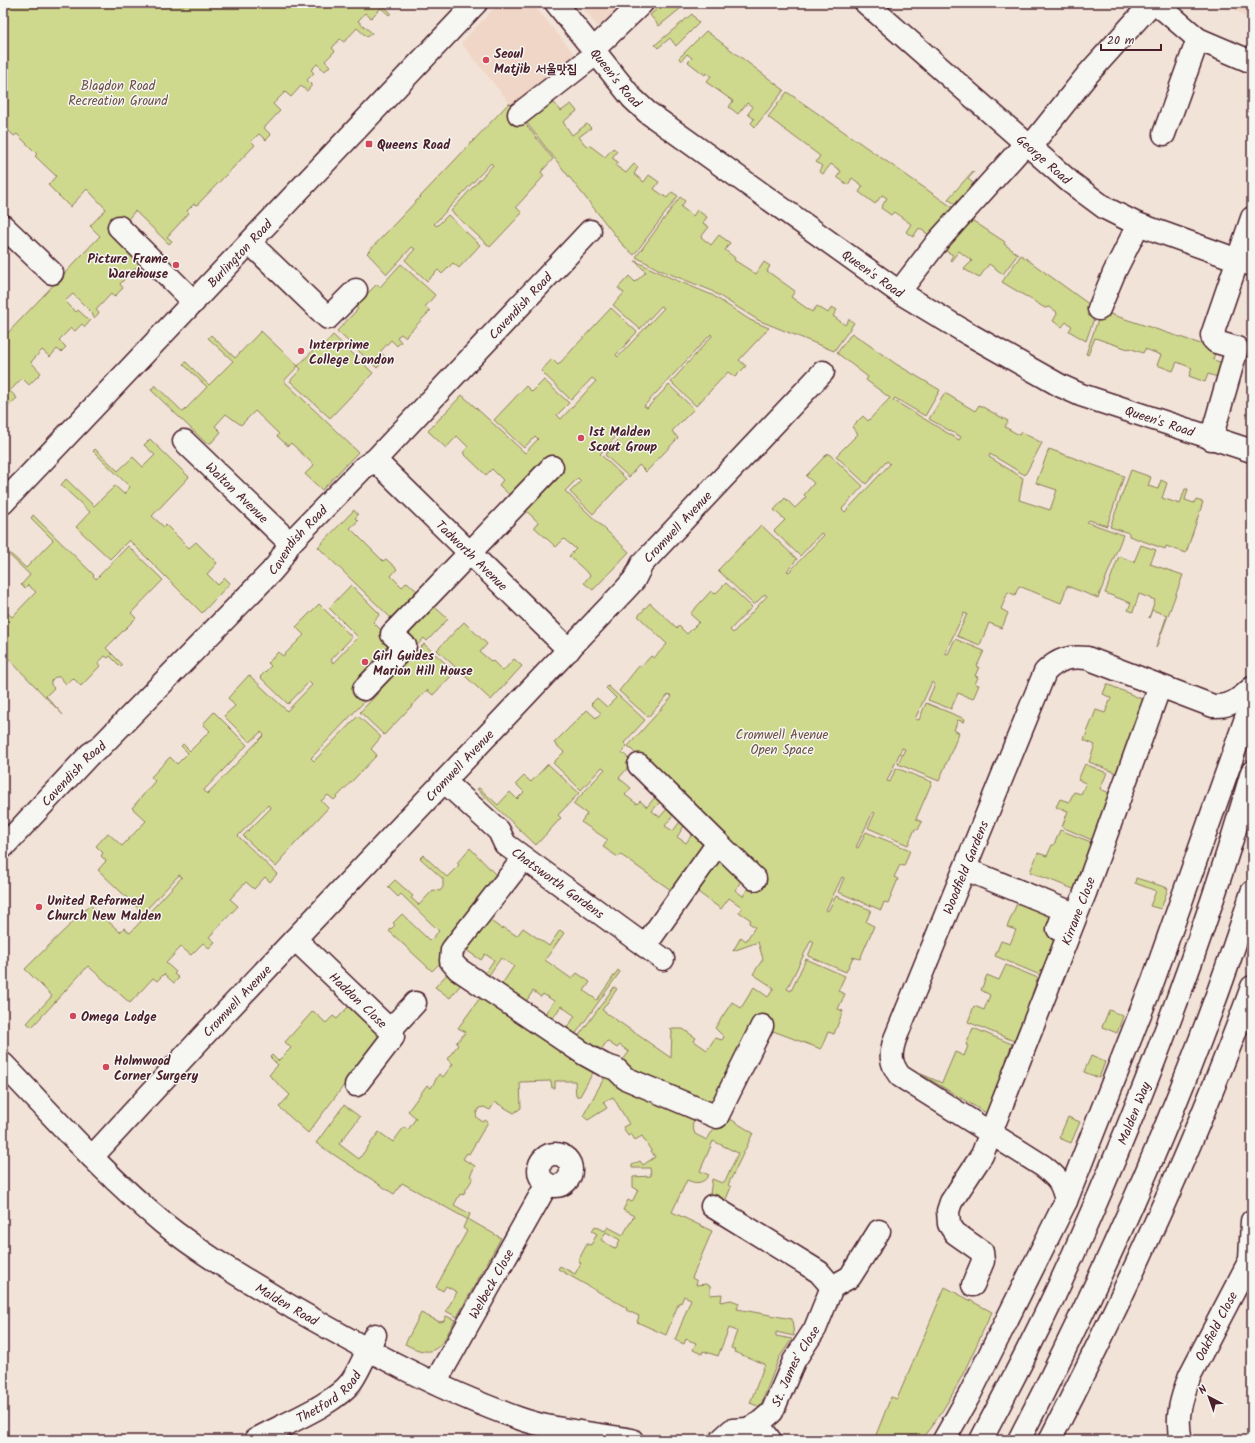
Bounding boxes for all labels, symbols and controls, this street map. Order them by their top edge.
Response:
scale bar [1101,26,1161,52]
text: 20 m [1107,31,1135,50]
place label: Seoul Matjib 서울맛집 [494,44,577,80]
street label: Queen's Road [584,44,646,114]
marker: Seoul Matjib 서울맛집 [481,55,491,65]
park label: Blagdon Road Recreation Ground [68,76,168,112]
street label: George Road [1011,130,1076,191]
place label: Queens Road [377,135,451,156]
marker: Queens Road [364,139,374,149]
street label: Burlington Road [203,215,279,293]
street label: Queen's Road [837,245,908,305]
place label: Picture Frame Warehouse [88,249,169,285]
marker: Picture Frame Warehouse [171,260,181,270]
street label: Cavendish Road [484,268,558,345]
place label: Interprime College London [309,335,394,371]
marker: Interprime College London [296,346,306,356]
street label: Queen's Road [1122,401,1197,444]
place label: 1st Malden Scout Group [589,422,657,458]
marker: 1st Malden Scout Group [576,433,586,443]
street label: Walton Avenue [200,458,273,529]
street label: Cromwell Avenue [639,486,718,569]
street label: Cavendish Road [263,501,334,581]
street label: Tadworth Avenue [430,516,512,597]
place label: Girl Guides Marion Hill House [373,646,473,682]
marker: Girl Guides Marion Hill House [360,657,370,667]
street label: Cromwell Avenue [421,725,500,807]
park label: Cromwell Avenue Open Space [736,725,829,761]
street label: Cavendish Road [37,737,113,812]
street label: Woodfield Gardens [938,818,995,918]
street label: Chatsworth Gardens [506,843,609,925]
street label: Kirrane Close [1056,874,1102,949]
place label: United Reformed Church New Malden [47,891,161,927]
marker: United Reformed Church New Malden [34,902,44,912]
street label: Cromwell Avenue [198,961,277,1043]
street label: Haddon Close [323,968,392,1034]
place label: Omega Lodge [81,1007,157,1028]
marker: Omega Lodge [68,1011,78,1021]
place label: Holmwood Corner Surgery [114,1051,198,1087]
marker: Holmwood Corner Surgery [101,1062,111,1072]
street label: Malden Way [1113,1078,1157,1148]
street label: Welbeck Close [464,1245,520,1323]
street label: Malden Road [251,1279,322,1332]
street label: Oakfield Close [1190,1288,1244,1365]
street label: St. James' Close [766,1322,827,1411]
street label: Thetford Road [293,1367,368,1430]
north arrow [1189,1377,1229,1417]
text: N [1195,1381,1212,1399]

